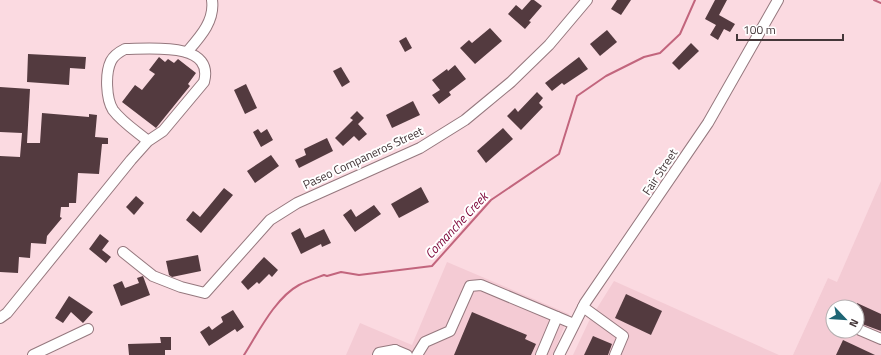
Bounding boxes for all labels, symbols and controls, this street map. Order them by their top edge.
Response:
scale bar [737,16,843,42]
text: 100 m [743,20,776,39]
street label: Paseo Companeros Street [299,121,427,194]
street label: Fair Street [637,144,683,199]
water label: Comanche Creek [420,186,494,263]
north arrow [825,299,865,339]
text: N [845,316,863,330]

